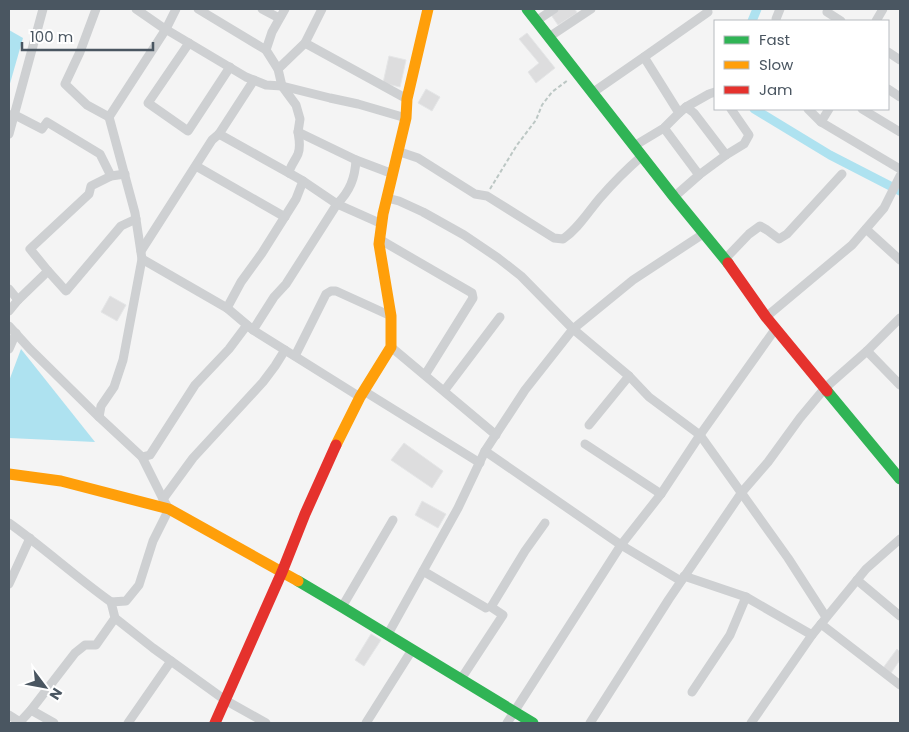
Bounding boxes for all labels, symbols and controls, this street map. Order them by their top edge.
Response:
scale bar [22,20,154,52]
legend [714,20,889,110]
text: 100 m [30,26,73,47]
text: Fast [759,29,790,50]
text: Slow [759,54,794,75]
text: Jam [759,79,793,100]
north arrow [20,662,70,712]
text: N [45,684,67,704]

